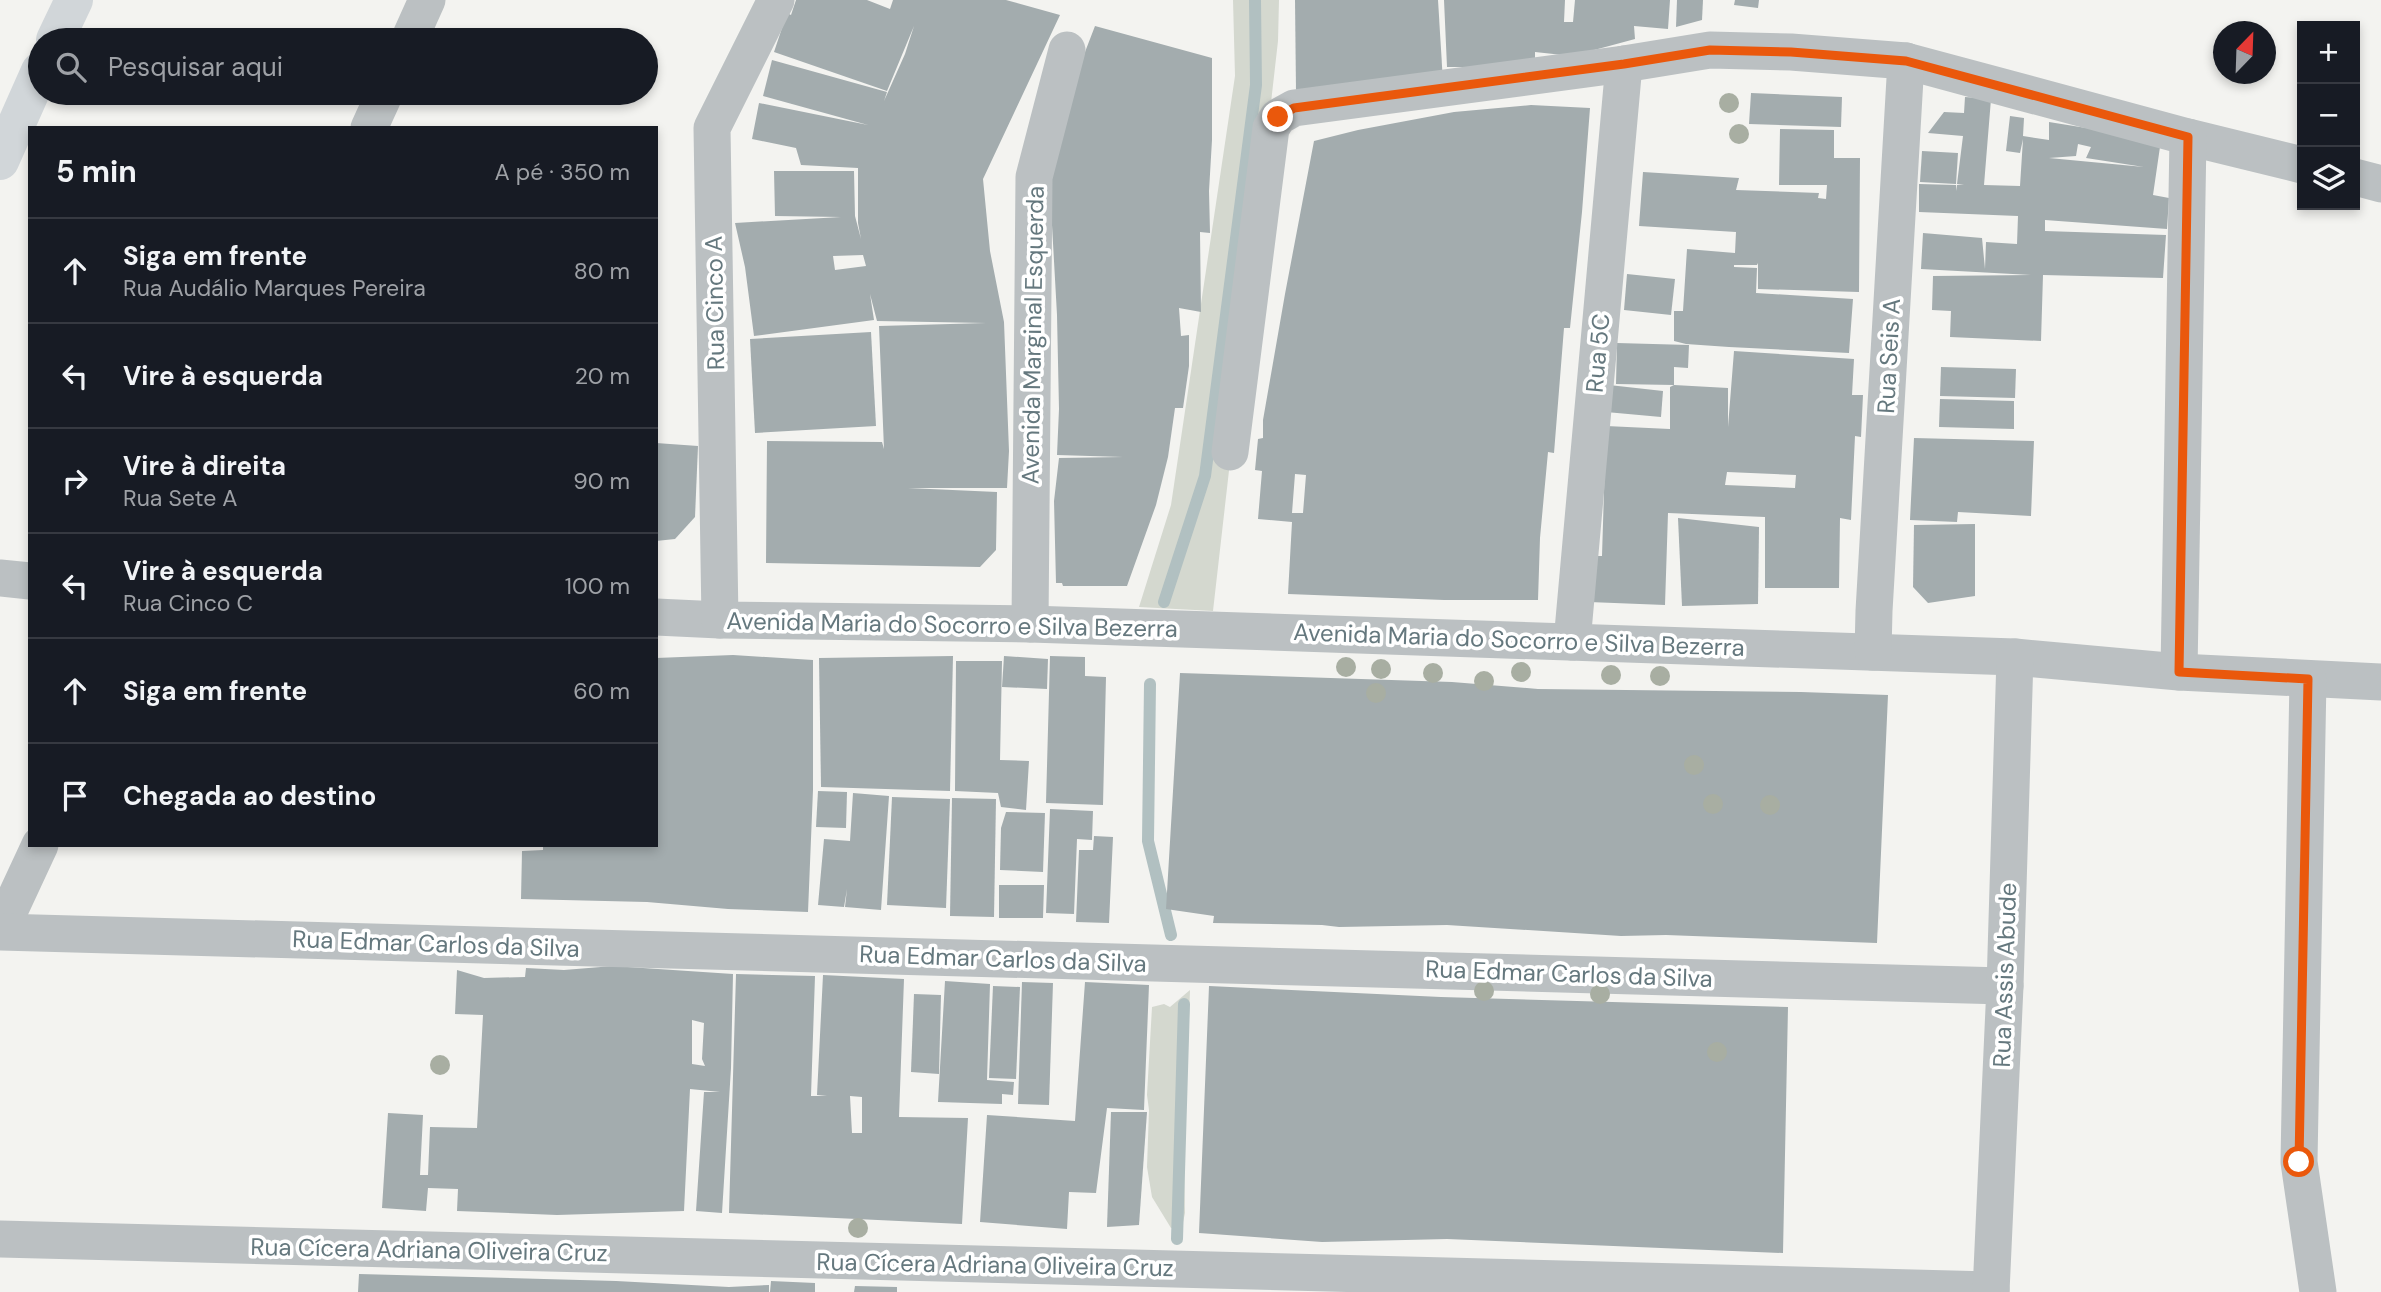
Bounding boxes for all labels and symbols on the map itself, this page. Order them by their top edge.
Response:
north arrow [2213,21,2276,84]
route end [1262,101,1293,132]
street label: Avenida Marginal Esquerda [1014,185,1051,485]
street label: Rua Cinco A [698,235,731,371]
street label: Rua Seis A [1870,298,1907,414]
street label: Rua 5C [1579,312,1616,394]
street label: Avenida Maria do Socorro e Silva Bezerra [726,605,1178,644]
street label: Avenida Maria do Socorro e Silva Bezerra [1293,616,1745,663]
street label: Rua Assis Abude [1986,882,2023,1068]
street label: Rua Edmar Carlos da Silva [292,923,580,964]
street label: Rua Edmar Carlos da Silva [859,938,1147,979]
street label: Rua Edmar Carlos da Silva [1425,953,1713,994]
route start [2283,1146,2314,1177]
street label: Rua Cícera Adriana Oliveira Cruz [250,1231,608,1268]
street label: Rua Cícera Adriana Oliveira Cruz [816,1246,1174,1283]

